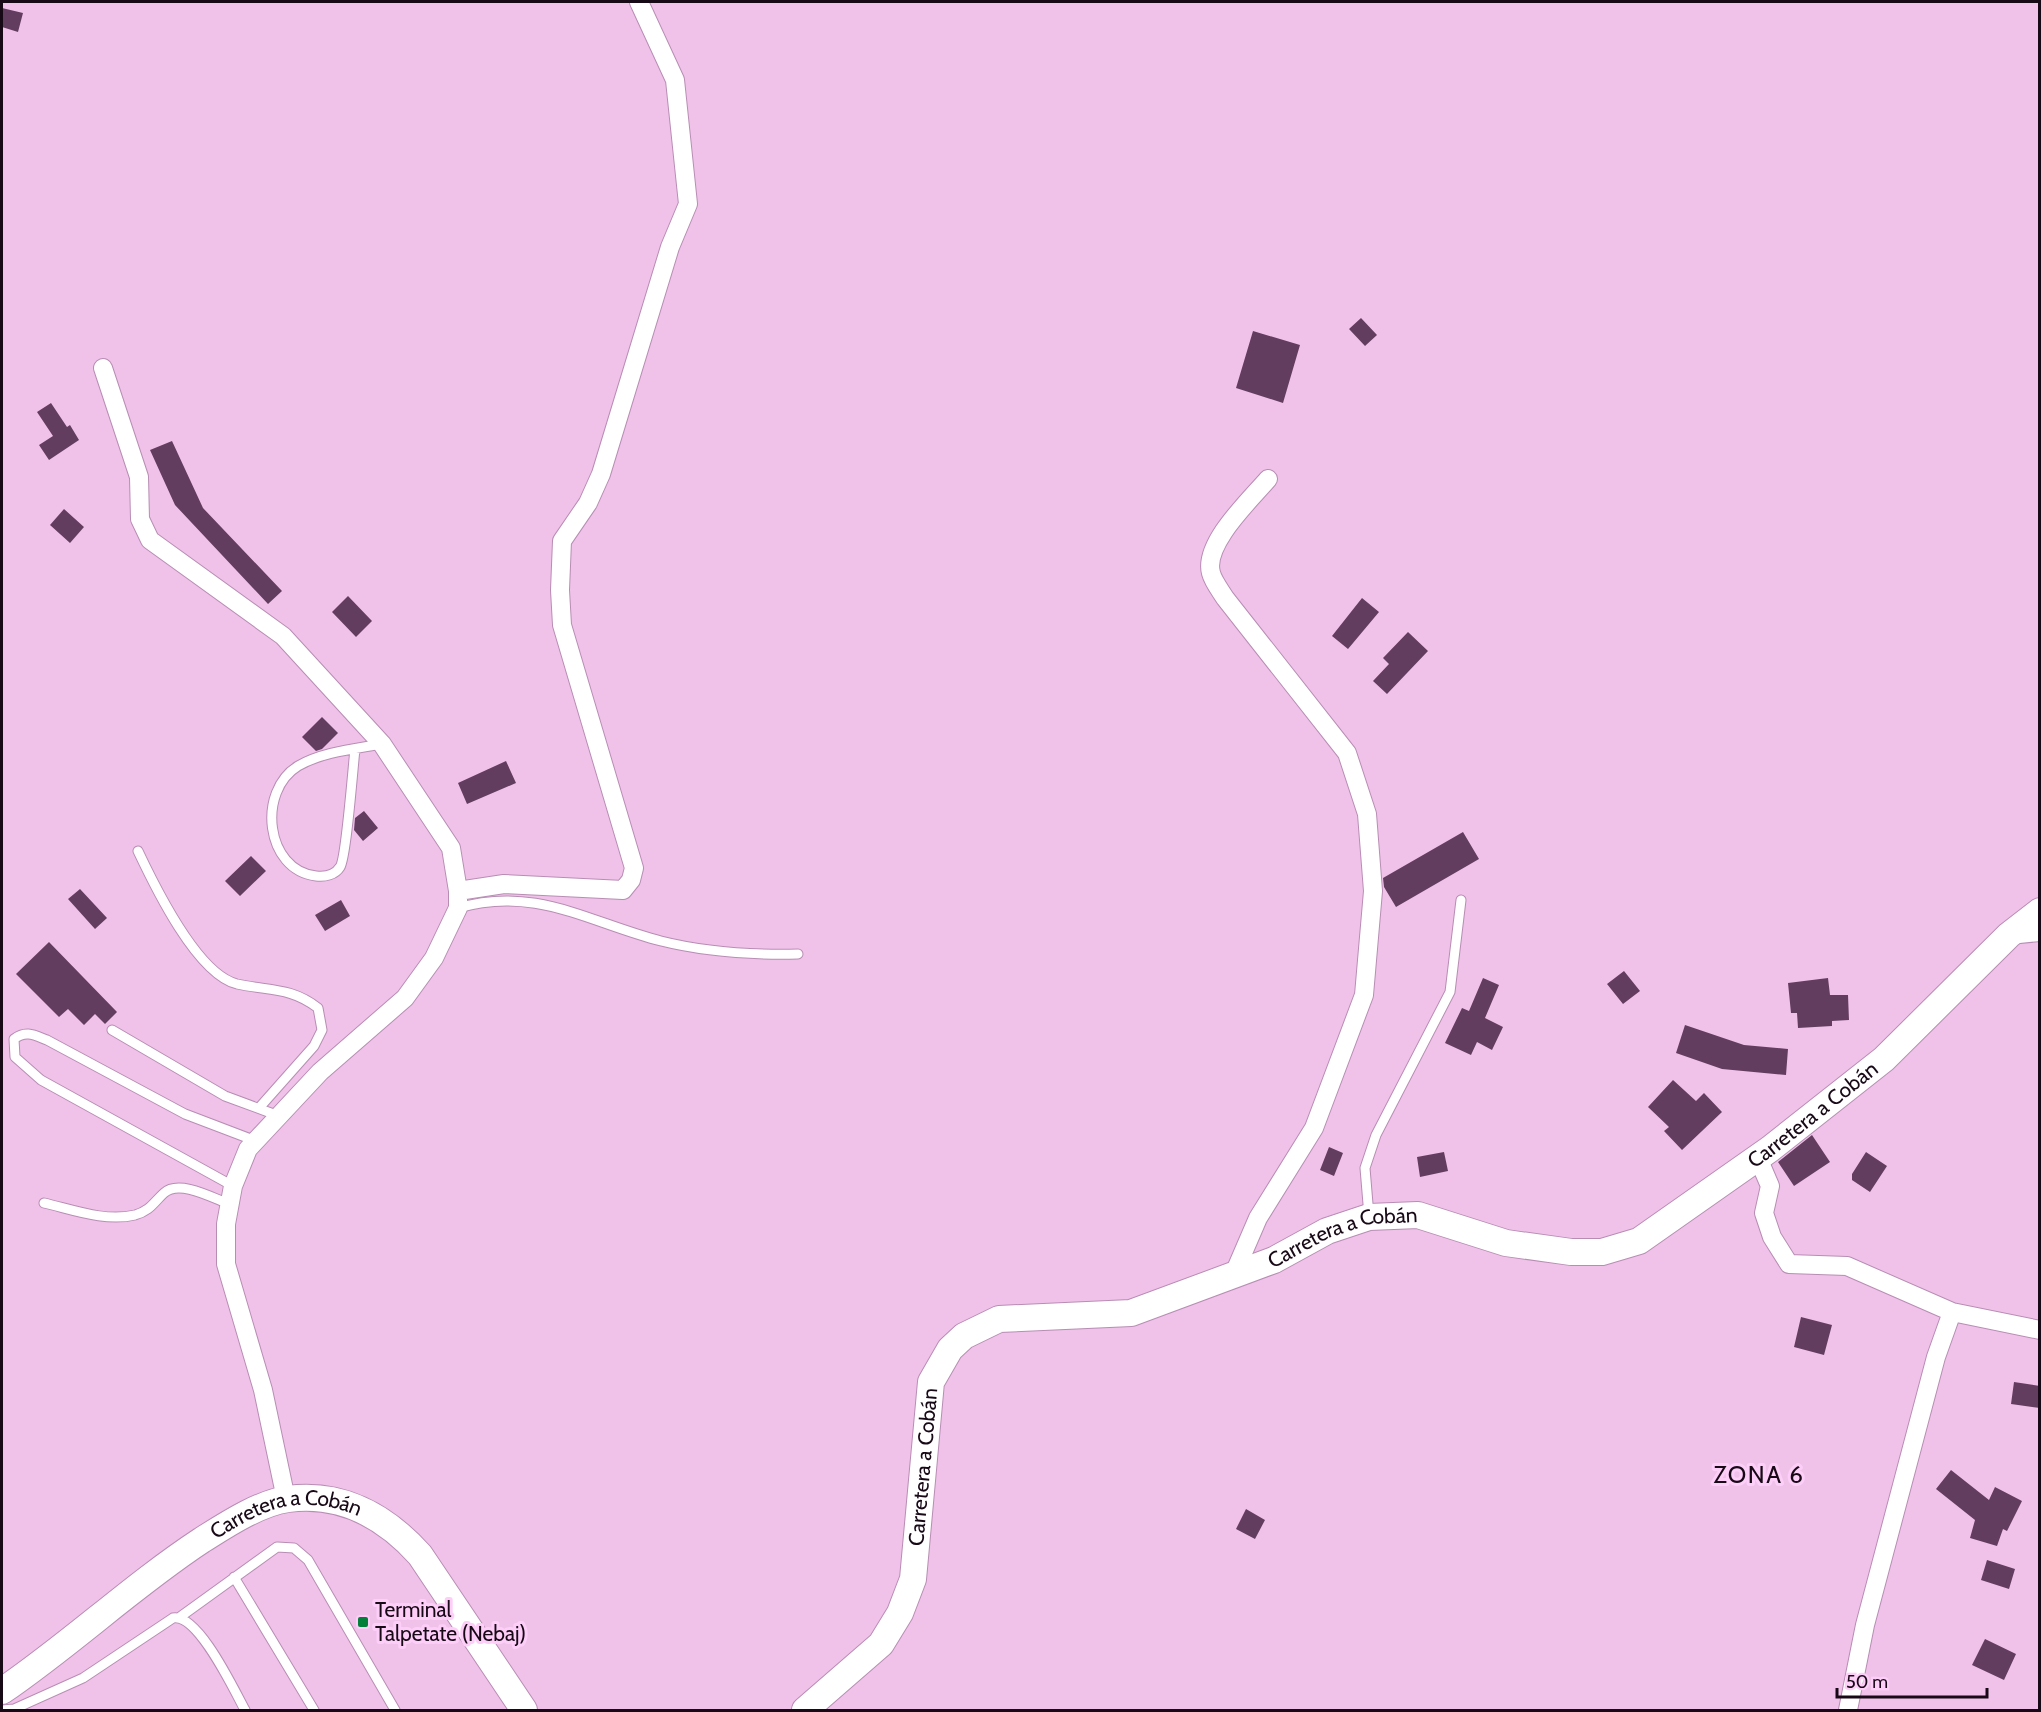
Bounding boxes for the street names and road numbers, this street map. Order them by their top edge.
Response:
street label: Carretera a Cobán [1742,1056,1883,1173]
street label: Carretera a Cobán [1263,1202,1418,1273]
street label: Carretera a Cobán [903,1387,942,1547]
street label: Carretera a Cobán [205,1485,366,1544]

